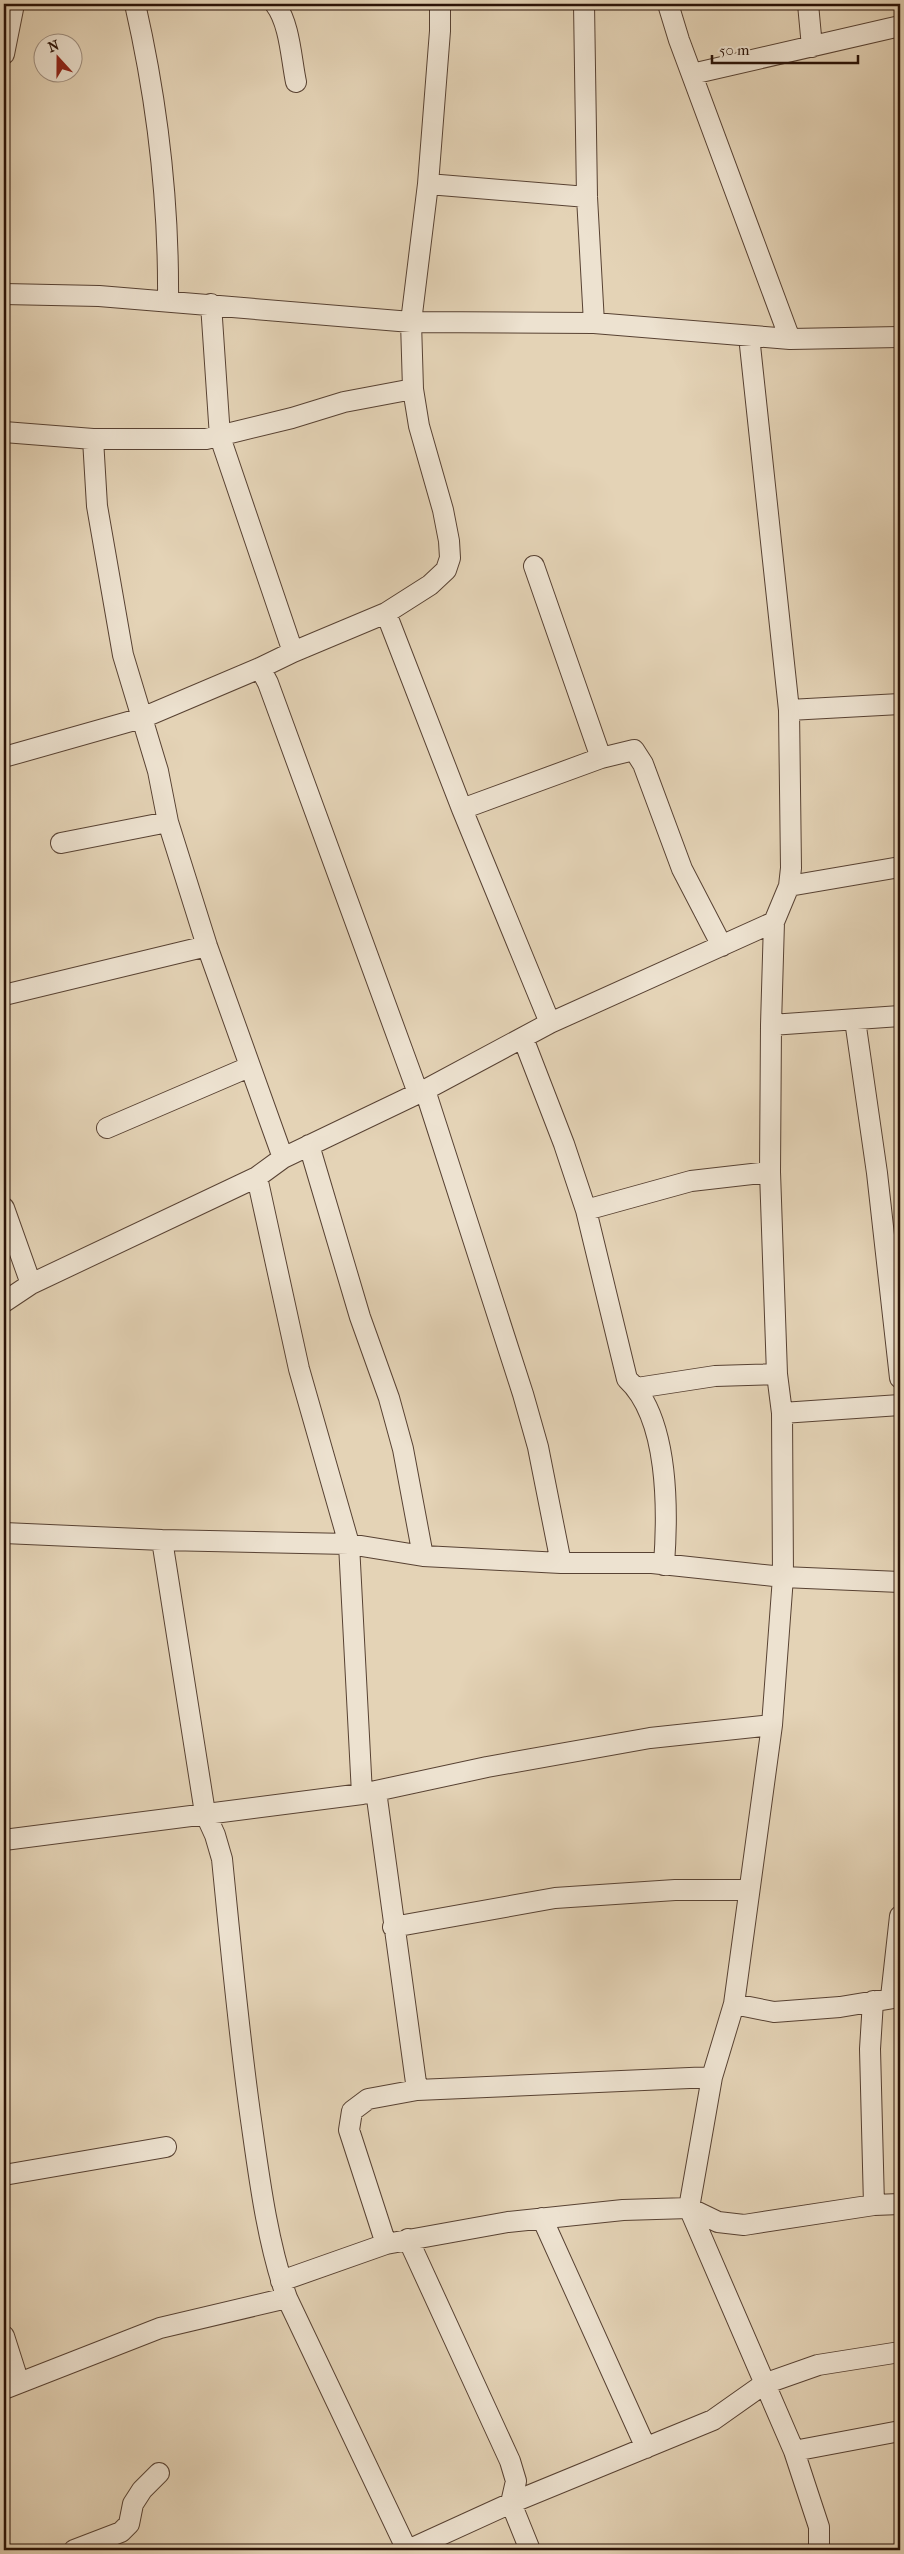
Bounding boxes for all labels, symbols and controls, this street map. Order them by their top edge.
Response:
north arrow [32,32,82,82]
scale bar [712,32,858,64]
text: N [46,36,62,56]
text: 50 m [719,41,750,59]

